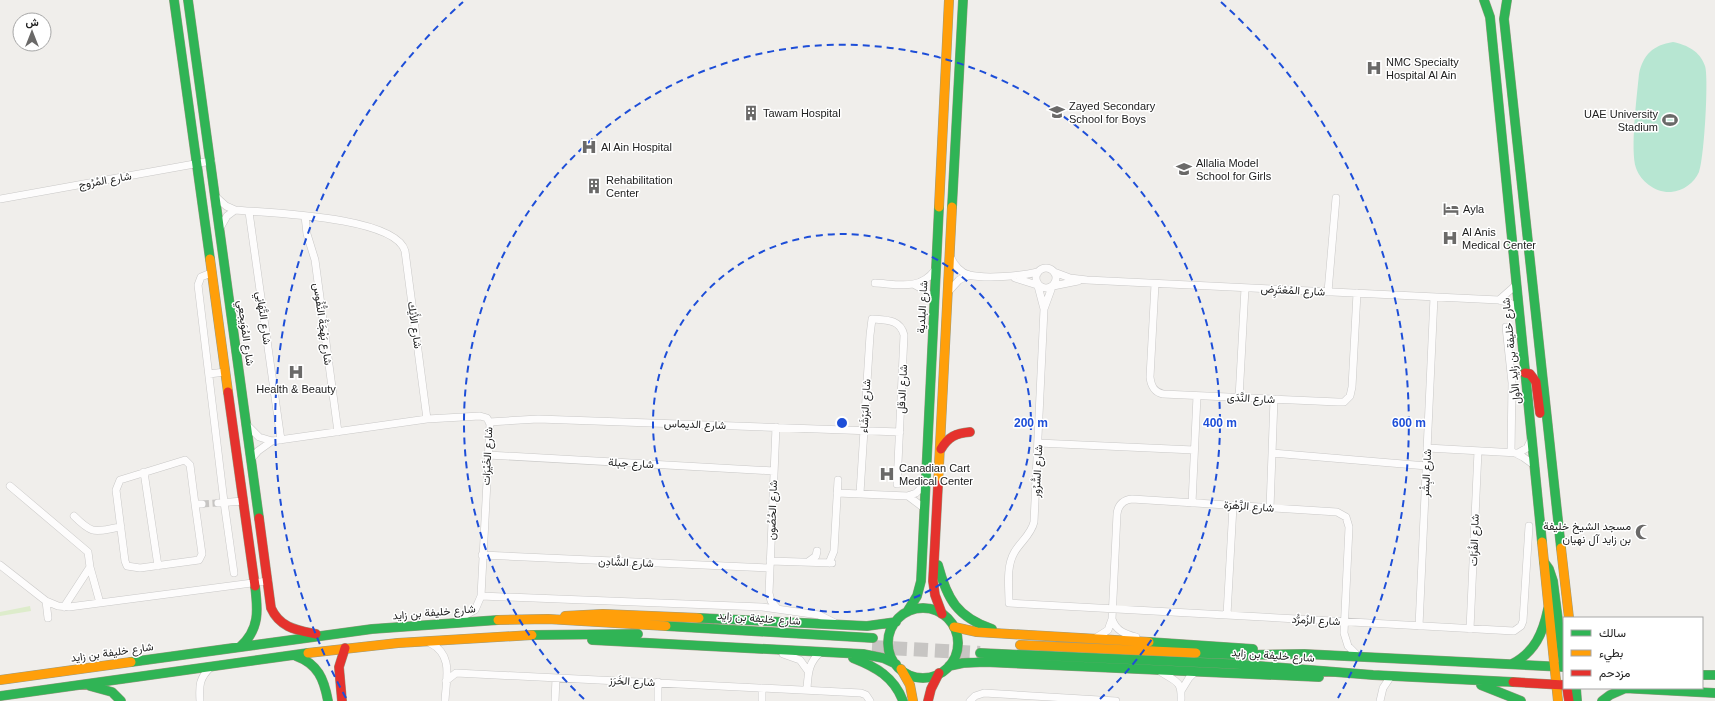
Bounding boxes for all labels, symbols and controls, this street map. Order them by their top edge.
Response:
north arrow [12,12,52,52]
text: ش [25,16,39,29]
place label: NMC Specialty Hospital Al Ain [1386,56,1459,81]
hospital icon: NMC Specialty Hospital Al Ain [1365,59,1383,77]
place label: Zayed Secondary School for Boys [1069,100,1156,125]
school or university icon: Zayed Secondary School for Boys [1048,103,1066,121]
building icon: Tawam Hospital [742,104,760,122]
place label: Tawam Hospital [763,107,841,119]
place label: UAE University Stadium [1584,108,1658,133]
sports icon: UAE University Stadium [1661,111,1679,129]
hospital icon: Al Ain Hospital [580,138,598,156]
place label: Al Ain Hospital [601,141,672,153]
place label: Allalia Model School for Girls [1196,157,1272,182]
school or university icon: Allalia Model School for Girls [1175,160,1193,178]
street label: شارع المُرُوج [78,169,133,193]
place label: Rehabilitation Center [606,174,673,199]
building icon: Rehabilitation Center [585,177,603,195]
hotel icon: Ayla [1442,200,1460,218]
place label: Ayla [1463,203,1485,215]
place label: Al Anis Medical Center [1462,226,1536,251]
hospital icon: Al Anis Medical Center [1441,229,1459,247]
street label: شارع البلدية [915,280,931,334]
street label: شارع بَهْجَةُ النُّفُوس [309,282,336,367]
street label: شارع المُعْتَرِض [1260,282,1326,301]
street label: شارع التَّهَانِي [250,291,274,346]
street label: شارع خليفة بن زايد الأول [1499,297,1525,405]
street label: شارع المُوَيجعِي [231,299,257,368]
street label: شارع الأَيْك [404,300,426,350]
hospital icon: Health & Beauty [287,363,305,381]
street label: شارع الدقل [895,364,911,414]
street label: شارع البَرْشَاء [858,378,874,433]
place label: Health & Beauty [256,383,336,395]
street label: شارع النَّدَى [1227,390,1276,407]
centre of rings [835,416,849,430]
text: 200 m [1014,416,1048,430]
text: 400 m [1203,416,1237,430]
text: 600 m [1392,416,1426,430]
street label: شارع الديماس [664,417,727,433]
street label: شارع الخَيْرَات [479,426,497,486]
street label: شارع السُّرُور [1029,444,1046,499]
street label: شارع البِشْر [1419,448,1436,499]
street label: شارع جبلة [608,456,654,472]
place label: Canadian Cart Medical Center [899,462,973,487]
hospital icon: Canadian Cart Medical Center [878,465,896,483]
street label: شارع الحُصُون [765,479,781,540]
street label: شارع الزَّهْرَة [1223,498,1275,516]
street label: شارع الفُرَات [1467,513,1483,566]
place label: مسجد الشيخ خليفة بن زايد آل نهيان [1543,520,1631,546]
mosque icon: مسجد الشيخ خليفة بن زايد آل نهيان [1634,523,1652,541]
street label: شارع الشَّادِن [598,554,654,571]
street label: شارع خليفة بن زايد [392,602,477,624]
street label: شارع خليفة بن زايد [717,609,801,629]
street label: شارع الزُمرُّد [1291,613,1341,629]
legend [1563,617,1703,689]
text: سالك [1599,626,1626,640]
street label: شارع خليفة بن زايد [70,640,155,666]
street label: شارع خليفة بن زايد [1231,646,1315,666]
text: بطيء [1599,646,1623,663]
text: مزدحم [1599,666,1630,681]
street label: شارع الخَرَز [607,674,656,690]

